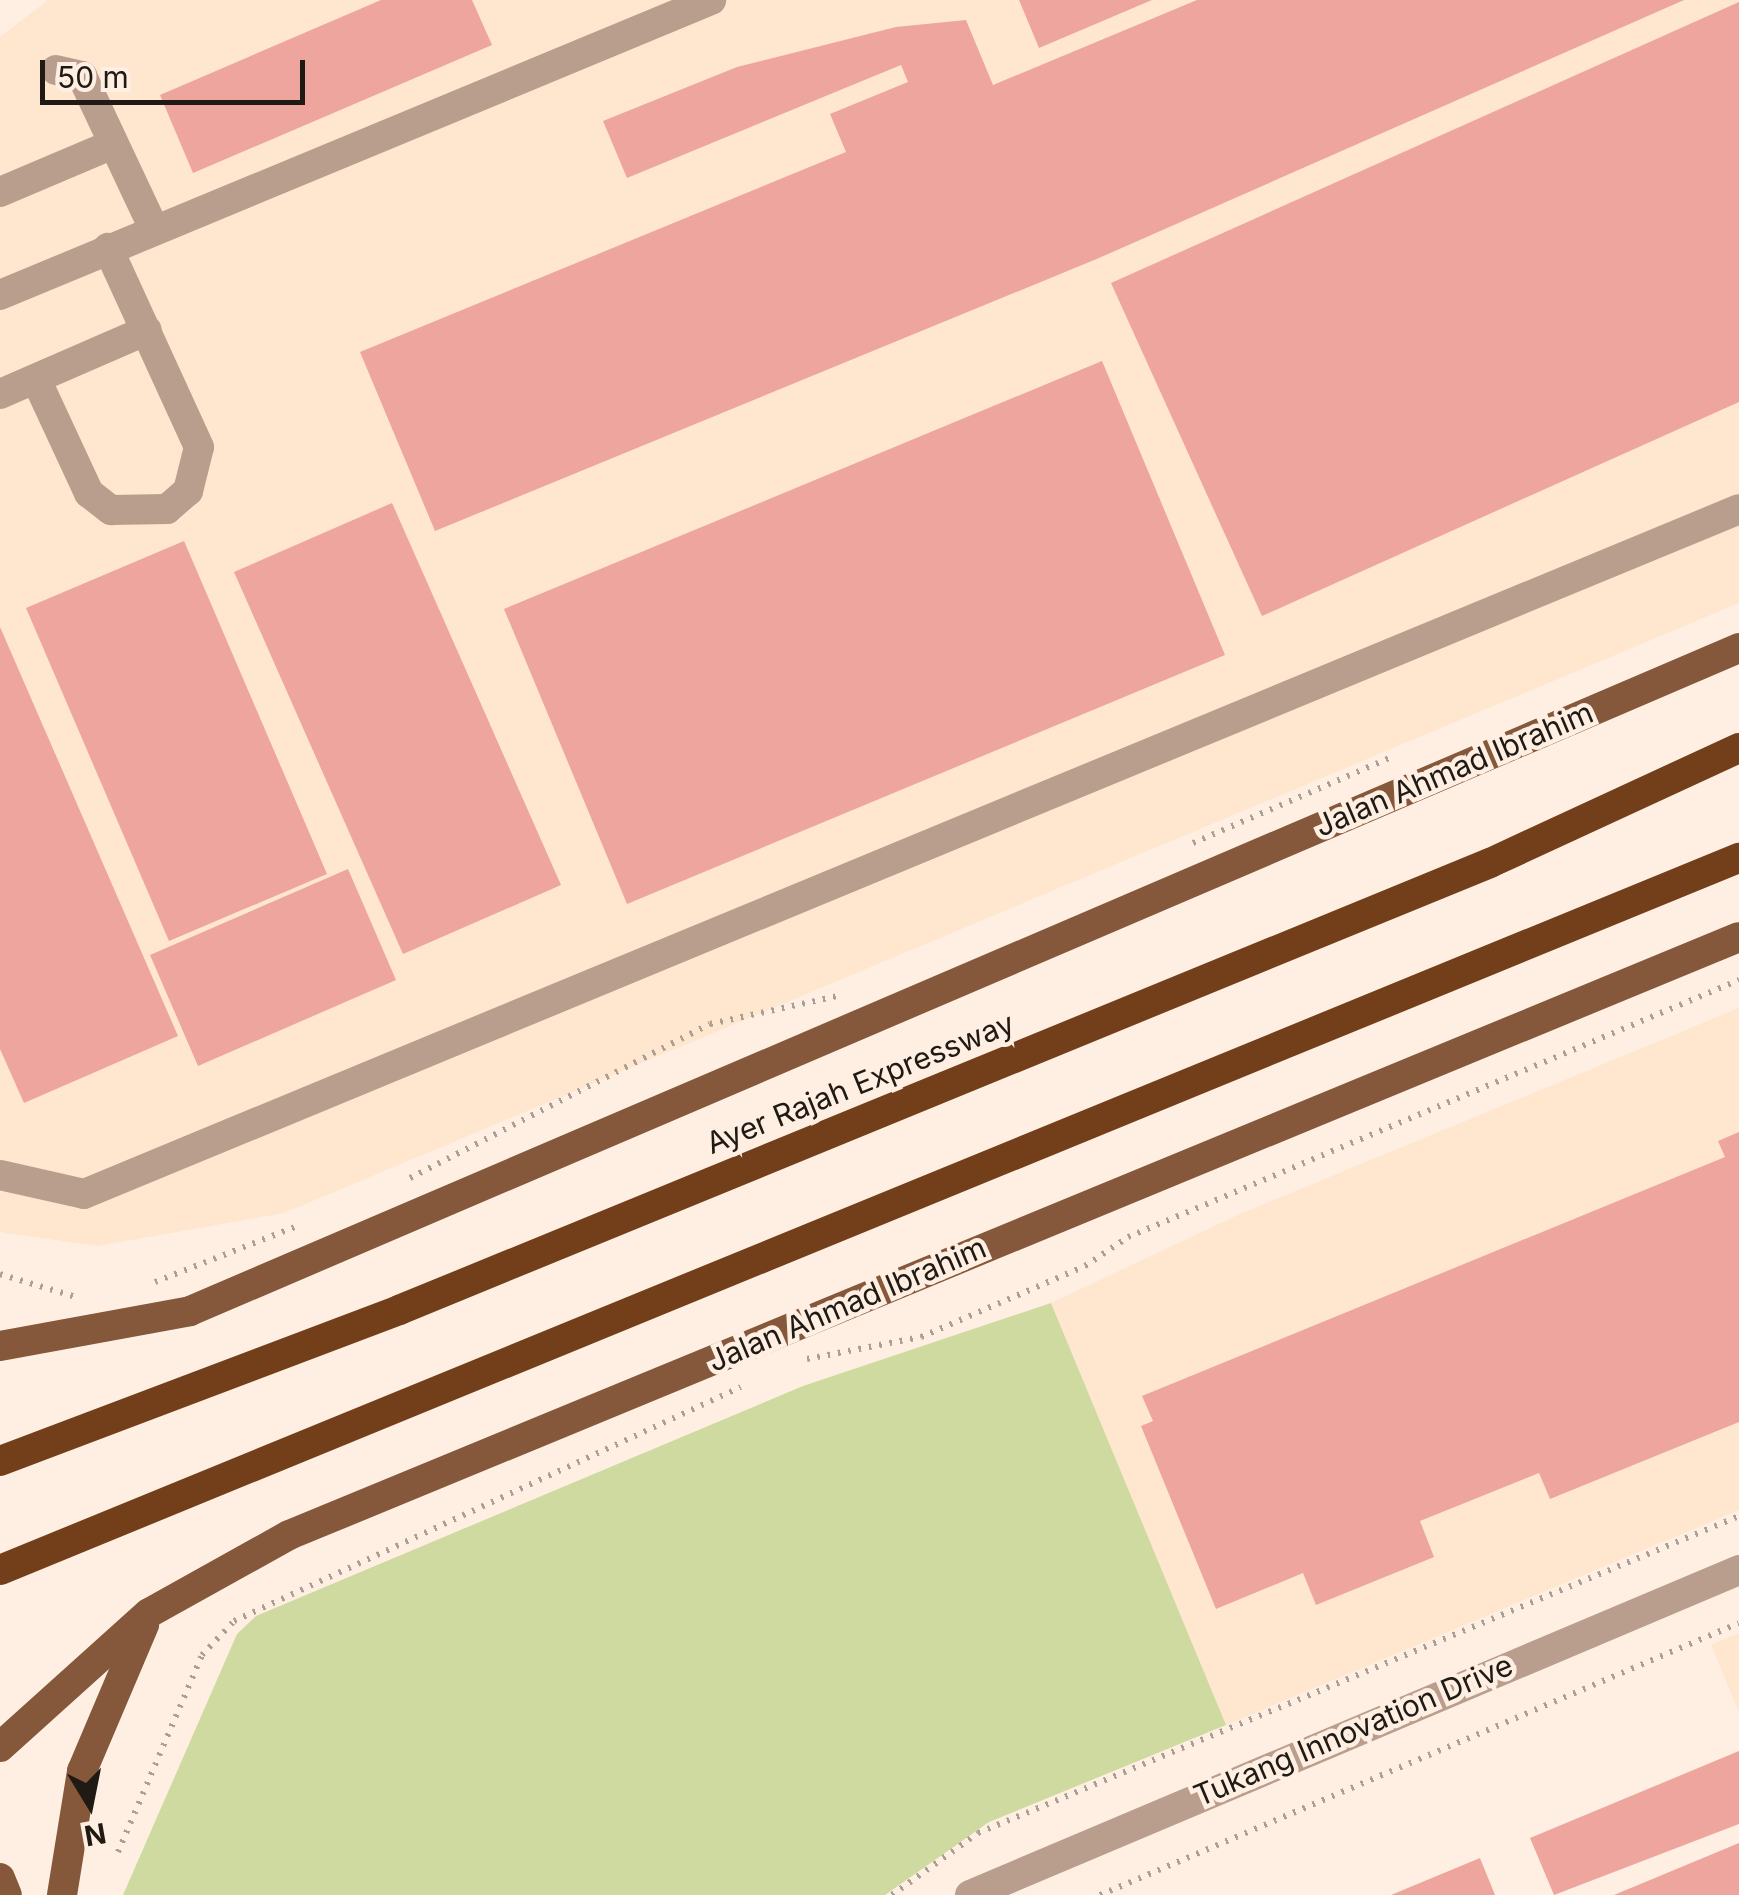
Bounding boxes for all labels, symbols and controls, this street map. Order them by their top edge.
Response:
scale bar [45,40,310,102]
text: 50 m [57,59,129,95]
street label: Jalan Ahmad Ibrahim [1310,694,1598,844]
street label: Ayer Rajah Expressway [701,1005,1019,1161]
street label: Jalan Ahmad Ibrahim [703,1229,991,1379]
street label: Tukang Innovation Drive [1188,1646,1518,1814]
north arrow [40,1755,140,1855]
text: N [82,1816,109,1853]

